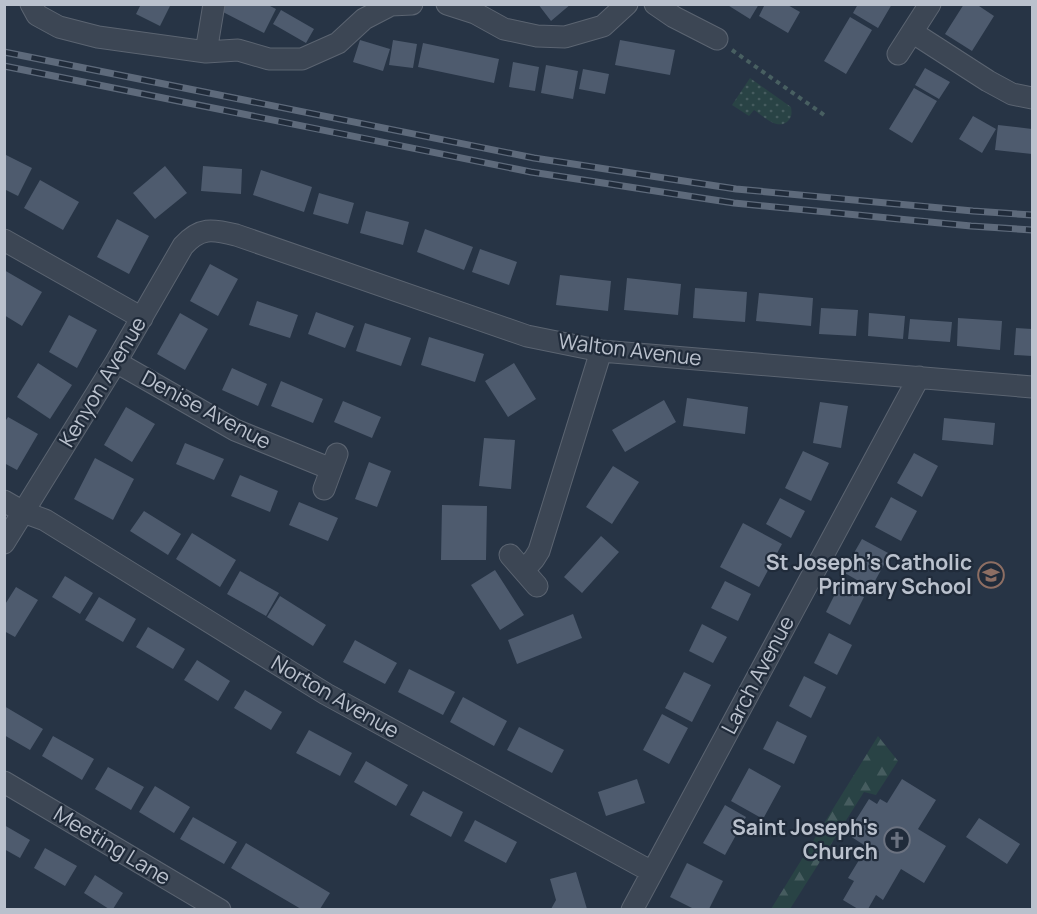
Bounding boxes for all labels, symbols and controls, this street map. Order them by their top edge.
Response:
street label: Kenyon Avenue [52,311,152,452]
street label: Walton Avenue [557,326,703,372]
street label: Denise Avenue [137,363,276,455]
place label: St Joseph's Catholic Primary School [766,548,972,600]
school or university icon: St Joseph's Catholic Primary School [976,560,1006,590]
street label: Larch Avenue [714,611,800,738]
street label: Norton Avenue [266,648,405,744]
street label: Meeting Lane [49,799,176,891]
place label: Saint Joseph's Church [732,813,878,865]
church icon: Saint Joseph's Church [882,825,912,855]

